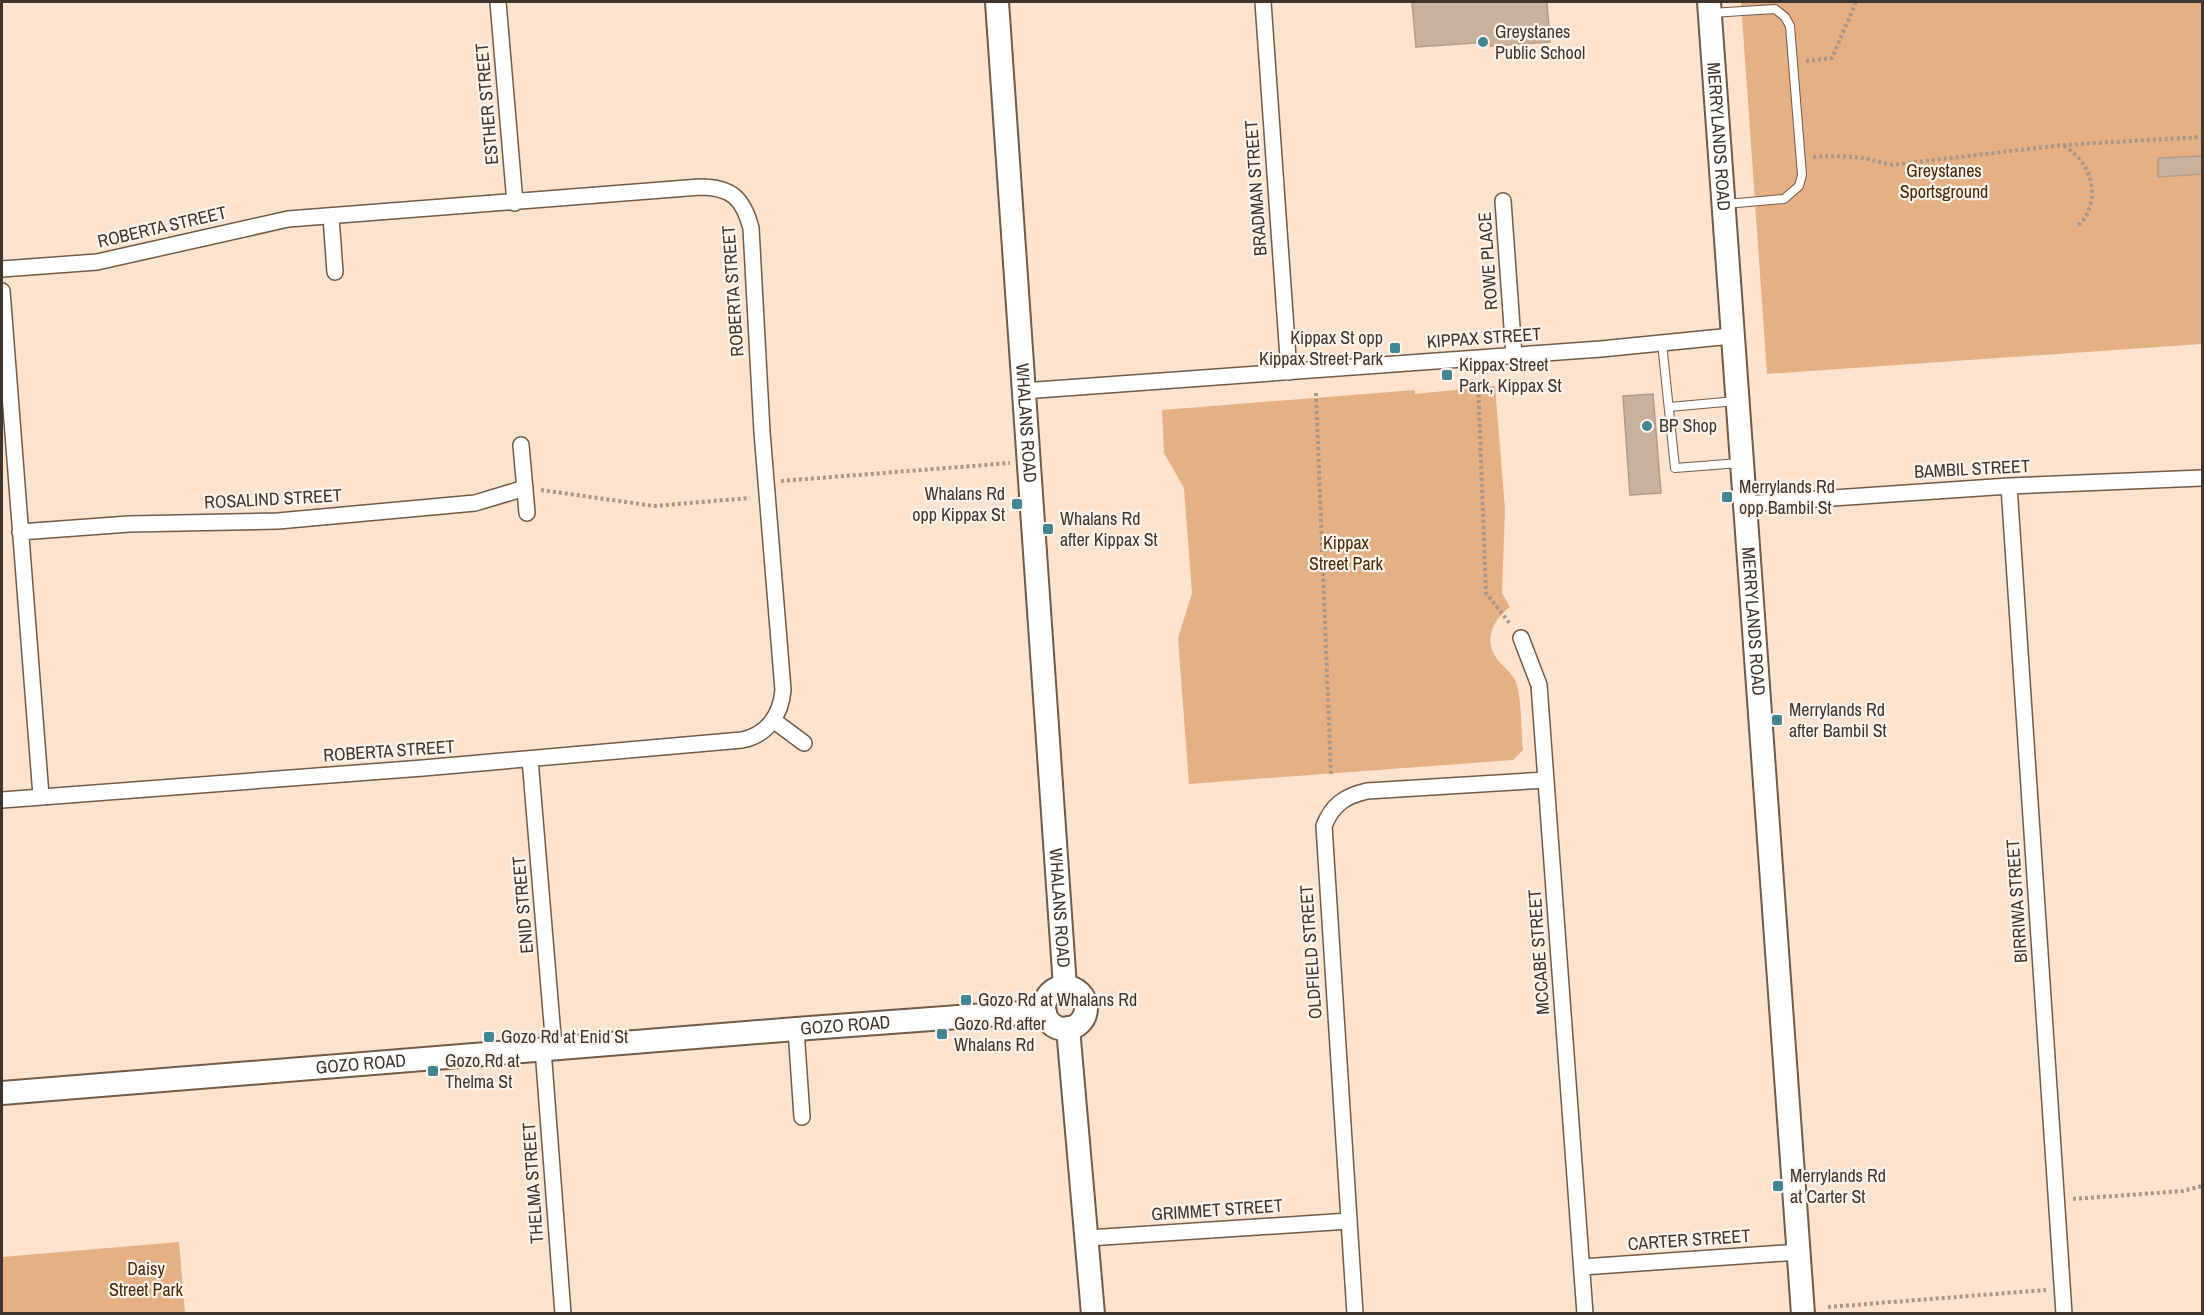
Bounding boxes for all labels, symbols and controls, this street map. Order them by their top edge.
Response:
place label: Greystanes Public School [1495,19,1585,65]
marker: Greystanes Public School [1476,35,1490,49]
street label: ESTHER STREET [469,42,504,166]
street label: MERRYLANDS ROAD [1701,61,1737,212]
street label: BRADMAN STREET [1238,119,1273,257]
park label: Greystanes Sportsground [1900,158,1988,204]
street label: ROBERTA STREET [95,200,229,253]
street label: ROWE PLACE [1472,211,1503,311]
street label: ROBERTA STREET [715,225,750,358]
street label: KIPPAX STREET [1426,321,1542,354]
place label: Kippax St opp Kippax Street Park [1259,325,1384,371]
marker: Kippax St opp Kippax Street Park [1388,341,1402,355]
place label: Kippax Street Park, Kippax St [1459,352,1562,398]
street label: WHALANS ROAD [1010,362,1043,484]
marker: Kippax Street Park, Kippax St [1440,368,1454,382]
place label: BP Shop [1659,413,1717,438]
marker: BP Shop [1640,419,1654,433]
street label: BAMBIL STREET [1913,453,2031,484]
place label: Merrylands Rd opp Bambil St [1739,474,1835,520]
place label: Whalans Rd opp Kippax St [912,481,1005,527]
street label: ROSALIND STREET [204,482,342,515]
marker: Merrylands Rd opp Bambil St [1720,490,1734,504]
marker: Whalans Rd opp Kippax St [1010,497,1024,511]
place label: Whalans Rd after Kippax St [1060,506,1158,552]
marker: Whalans Rd after Kippax St [1041,522,1055,536]
park label: Kippax Street Park [1309,530,1384,576]
street label: MERRYLANDS ROAD [1736,546,1772,697]
place label: Merrylands Rd after Bambil St [1789,697,1887,743]
marker: Merrylands Rd after Bambil St [1770,713,1784,727]
street label: ROBERTA STREET [322,733,455,768]
street label: BIRRIWA STREET [2000,838,2033,964]
street label: WHALANS ROAD [1043,847,1077,968]
street label: ENID STREET [506,855,539,955]
street label: OLDFIELD STREET [1293,884,1328,1020]
street label: MCCABE STREET [1522,889,1555,1015]
place label: Gozo Rd at Whalans Rd [978,987,1137,1012]
marker: Gozo Rd at Whalans Rd [959,993,973,1007]
street label: GOZO ROAD [799,1009,891,1041]
place label: Gozo Rd after Whalans Rd [954,1011,1046,1057]
place label: Gozo Rd at Enid St [501,1024,628,1049]
marker: Gozo Rd after Whalans Rd [935,1027,949,1041]
marker: Gozo Rd at Enid St [482,1030,496,1044]
street label: GOZO ROAD [315,1047,407,1080]
place label: Gozo Rd at Thelma St [445,1048,520,1094]
marker: Gozo Rd at Thelma St [426,1064,440,1078]
street label: THELMA STREET [516,1122,549,1244]
place label: Merrylands Rd at Carter St [1790,1163,1886,1209]
marker: Merrylands Rd at Carter St [1771,1179,1785,1193]
street label: GRIMMET STREET [1150,1192,1284,1227]
street label: CARTER STREET [1627,1223,1751,1256]
park label: Daisy Street Park [109,1256,184,1302]

